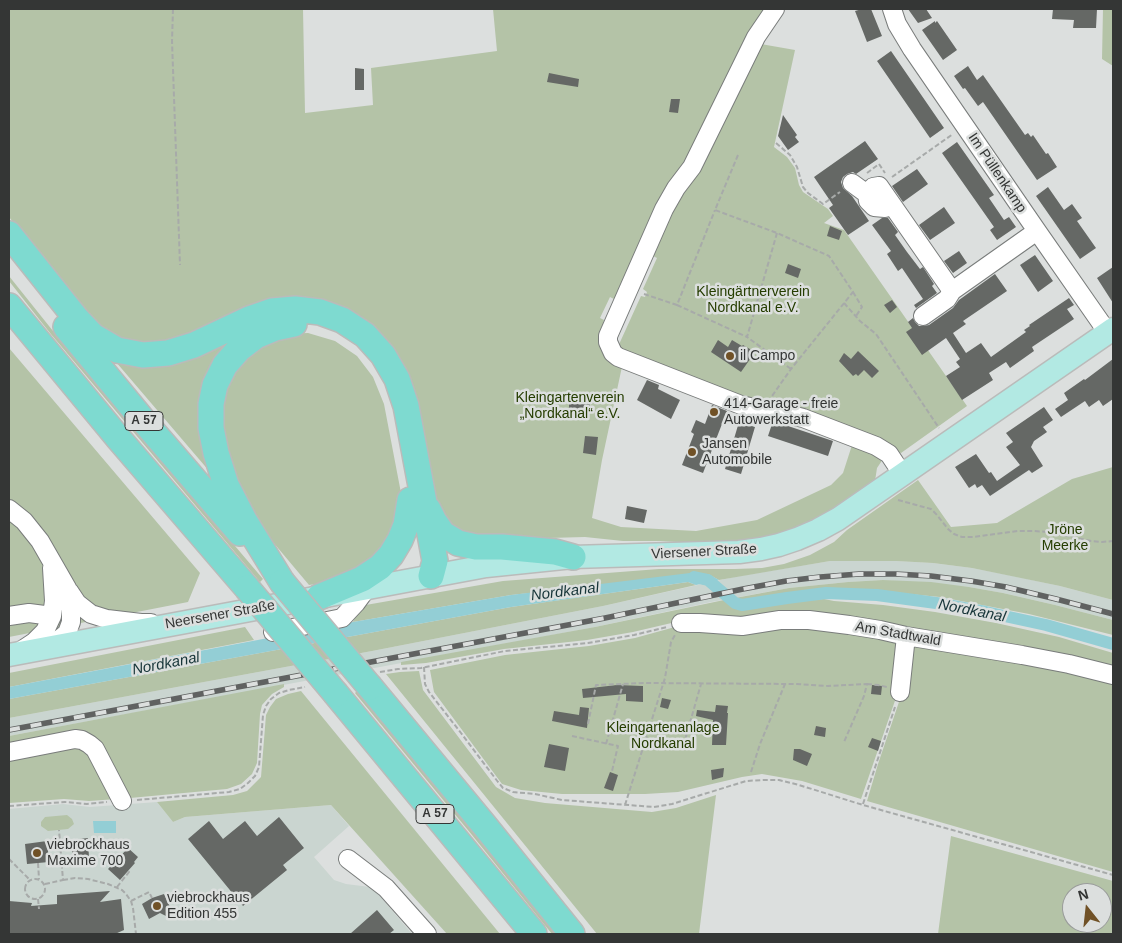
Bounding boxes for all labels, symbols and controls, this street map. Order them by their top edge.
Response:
street label: Im Püllenkamp [964,130,1030,216]
park label: Kleingärtnerverein Nordkanal e.V. [696,284,810,316]
place label: il Campo [740,348,795,364]
marker: il Campo [724,350,736,362]
park label: Kleingartenverein „Nordkanal“ e.V. [516,390,624,422]
place label: 414-Garage - freie Autowerkstatt [724,396,838,428]
marker: 414-Garage - freie Autowerkstatt [708,406,720,418]
road number: A 57 [125,412,163,431]
place label: Jansen Automobile [702,436,772,468]
marker: Jansen Automobile [686,446,698,458]
park label: Jröne Meerke [1042,522,1088,554]
street label: Viersener Straße [651,541,757,563]
water label: Nordkanal [530,579,600,605]
water label: Nordkanal [937,596,1007,626]
street label: Neersener Straße [164,597,276,633]
street label: Am Stadtwald [854,618,942,650]
water label: Nordkanal [131,649,201,679]
park label: Kleingartenanlage Nordkanal [607,720,719,752]
road number: A 57 [416,804,454,824]
place label: viebrockhaus Maxime 700 [47,837,129,870]
marker: viebrockhaus Maxime 700 [31,847,43,859]
north arrow [1062,883,1112,933]
text: N [1076,885,1090,904]
place label: viebrockhaus Edition 455 [167,890,249,922]
marker: viebrockhaus Edition 455 [151,900,163,912]

